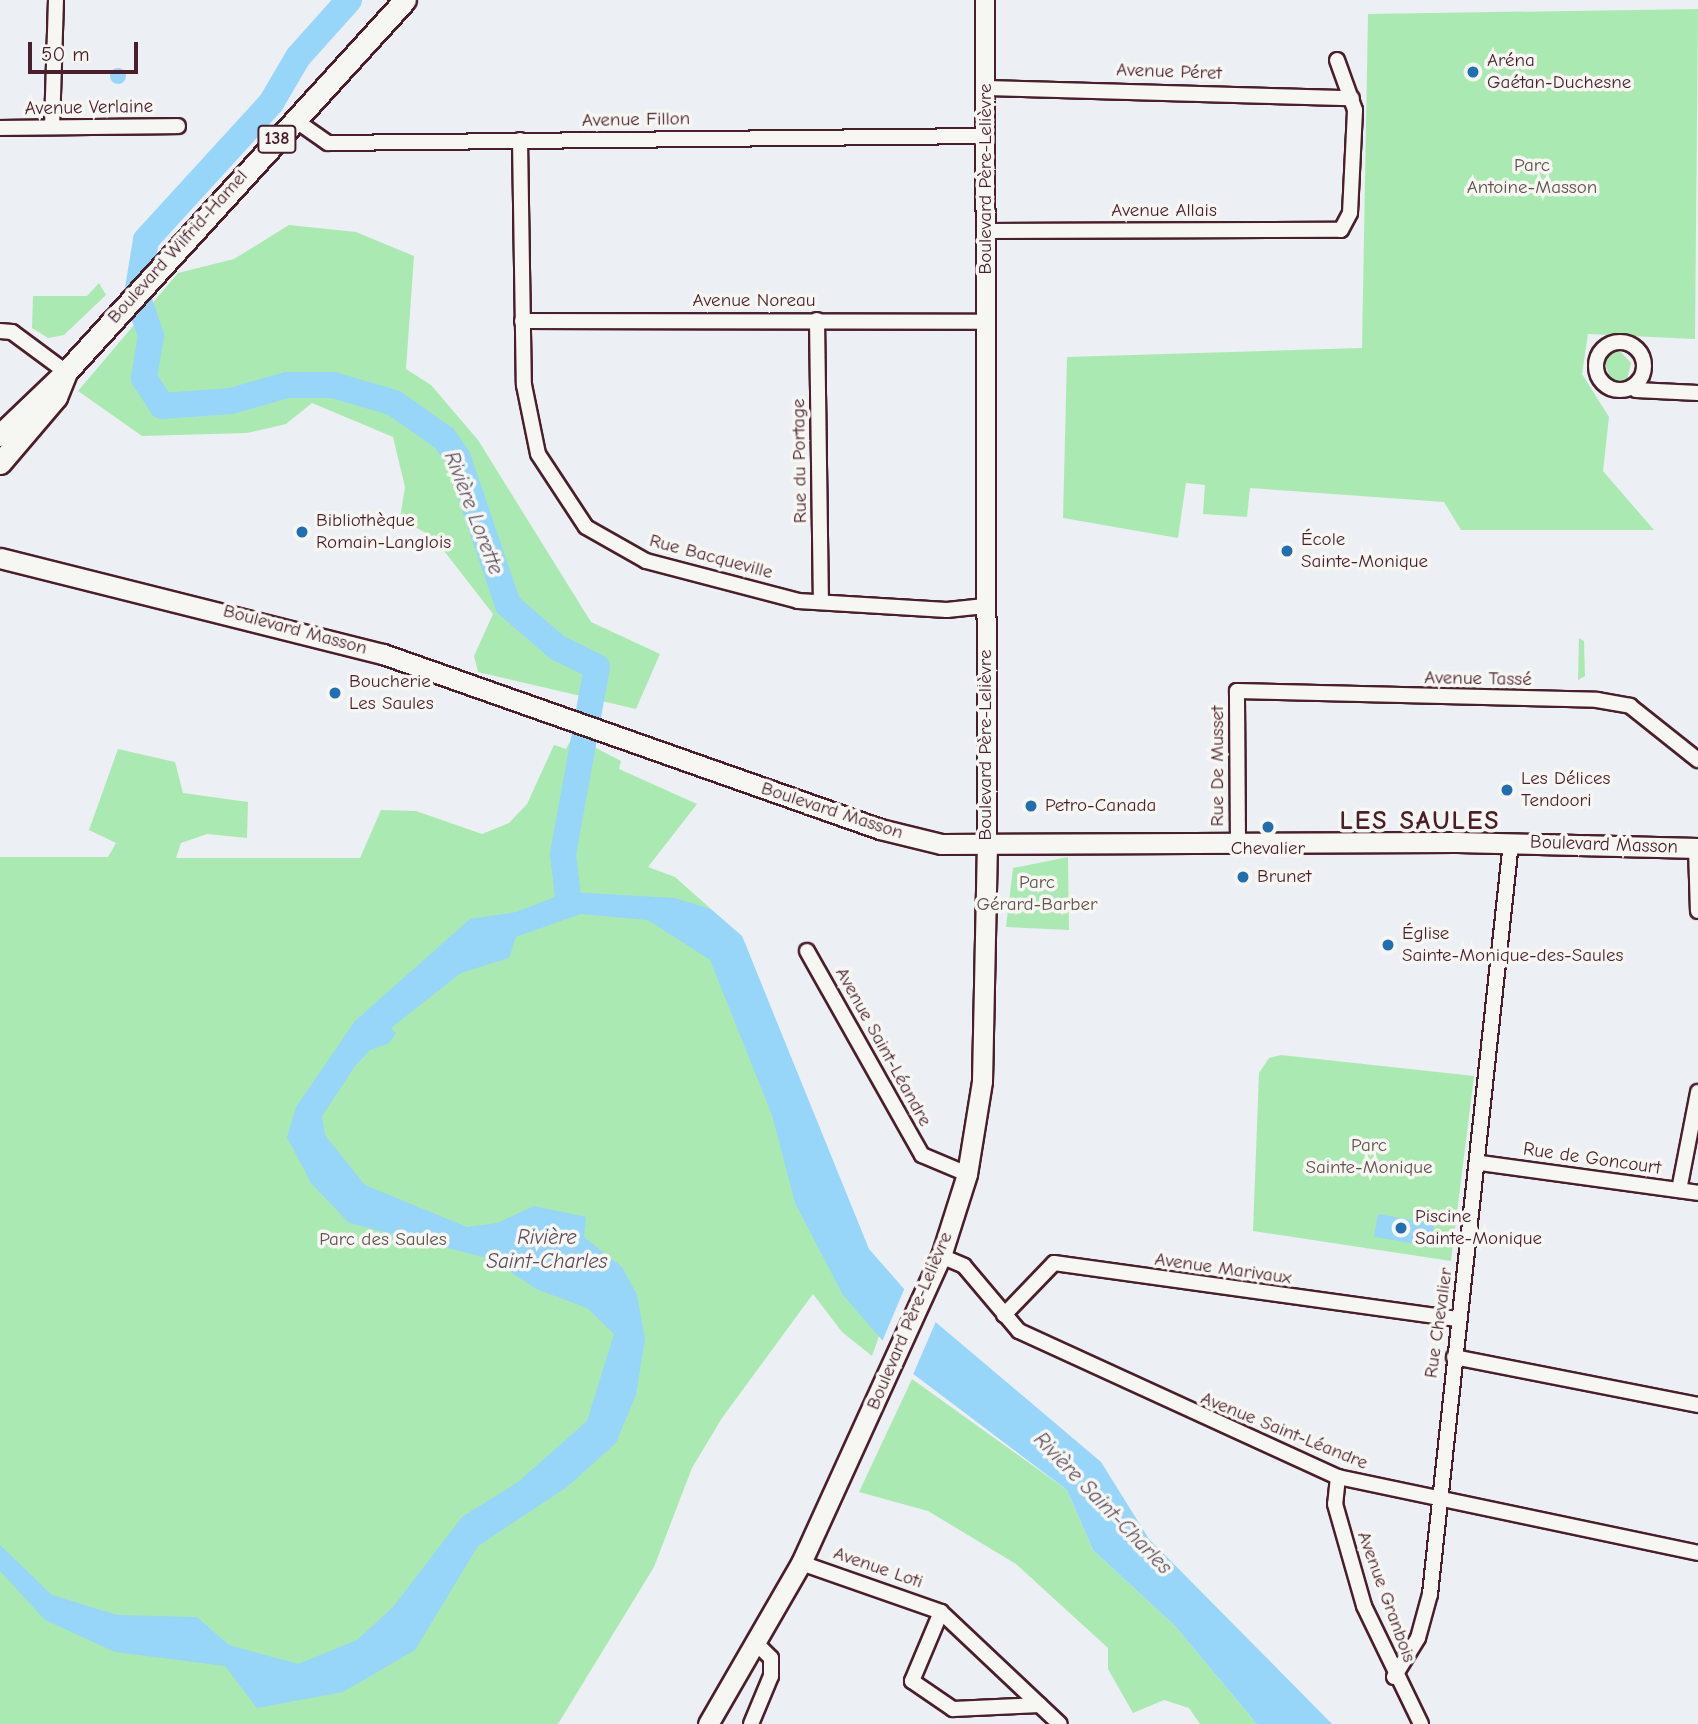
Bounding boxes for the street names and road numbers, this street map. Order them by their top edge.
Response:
street label: Avenue Péret [1116,59,1222,85]
street label: Boulevard Père-Lelièvre [975,83,997,275]
street label: Avenue Verlaine [25,95,153,121]
street label: Avenue Fillon [582,108,690,132]
road number: 138 [256,124,298,154]
street label: Boulevard Wilfrid-Hamel [103,166,253,328]
street label: Avenue Allais [1111,200,1217,222]
street label: Avenue Noreau [693,290,815,312]
street label: Rue du Portage [788,398,812,524]
street label: Rue Bacqueville [647,530,775,584]
street label: Boulevard Masson [221,600,369,660]
street label: Boulevard Père-Lelièvre [975,649,997,841]
street label: Avenue Tassé [1424,667,1532,691]
street label: Rue De Musset [1207,705,1229,827]
street label: Boulevard Masson [758,777,906,845]
street label: Boulevard Masson [1530,831,1678,859]
street label: Avenue Saint-Léandre [830,964,936,1130]
street label: Rue de Goncourt [1522,1138,1662,1180]
street label: Boulevard Père-Lelièvre [862,1229,958,1413]
street label: Avenue Marivaux [1153,1248,1293,1290]
street label: Rue Chevalier [1420,1266,1458,1380]
street label: Avenue Saint-Léandre [1197,1387,1371,1475]
street label: Avenue Granbois [1352,1528,1420,1666]
street label: Avenue Loti [830,1542,926,1594]

